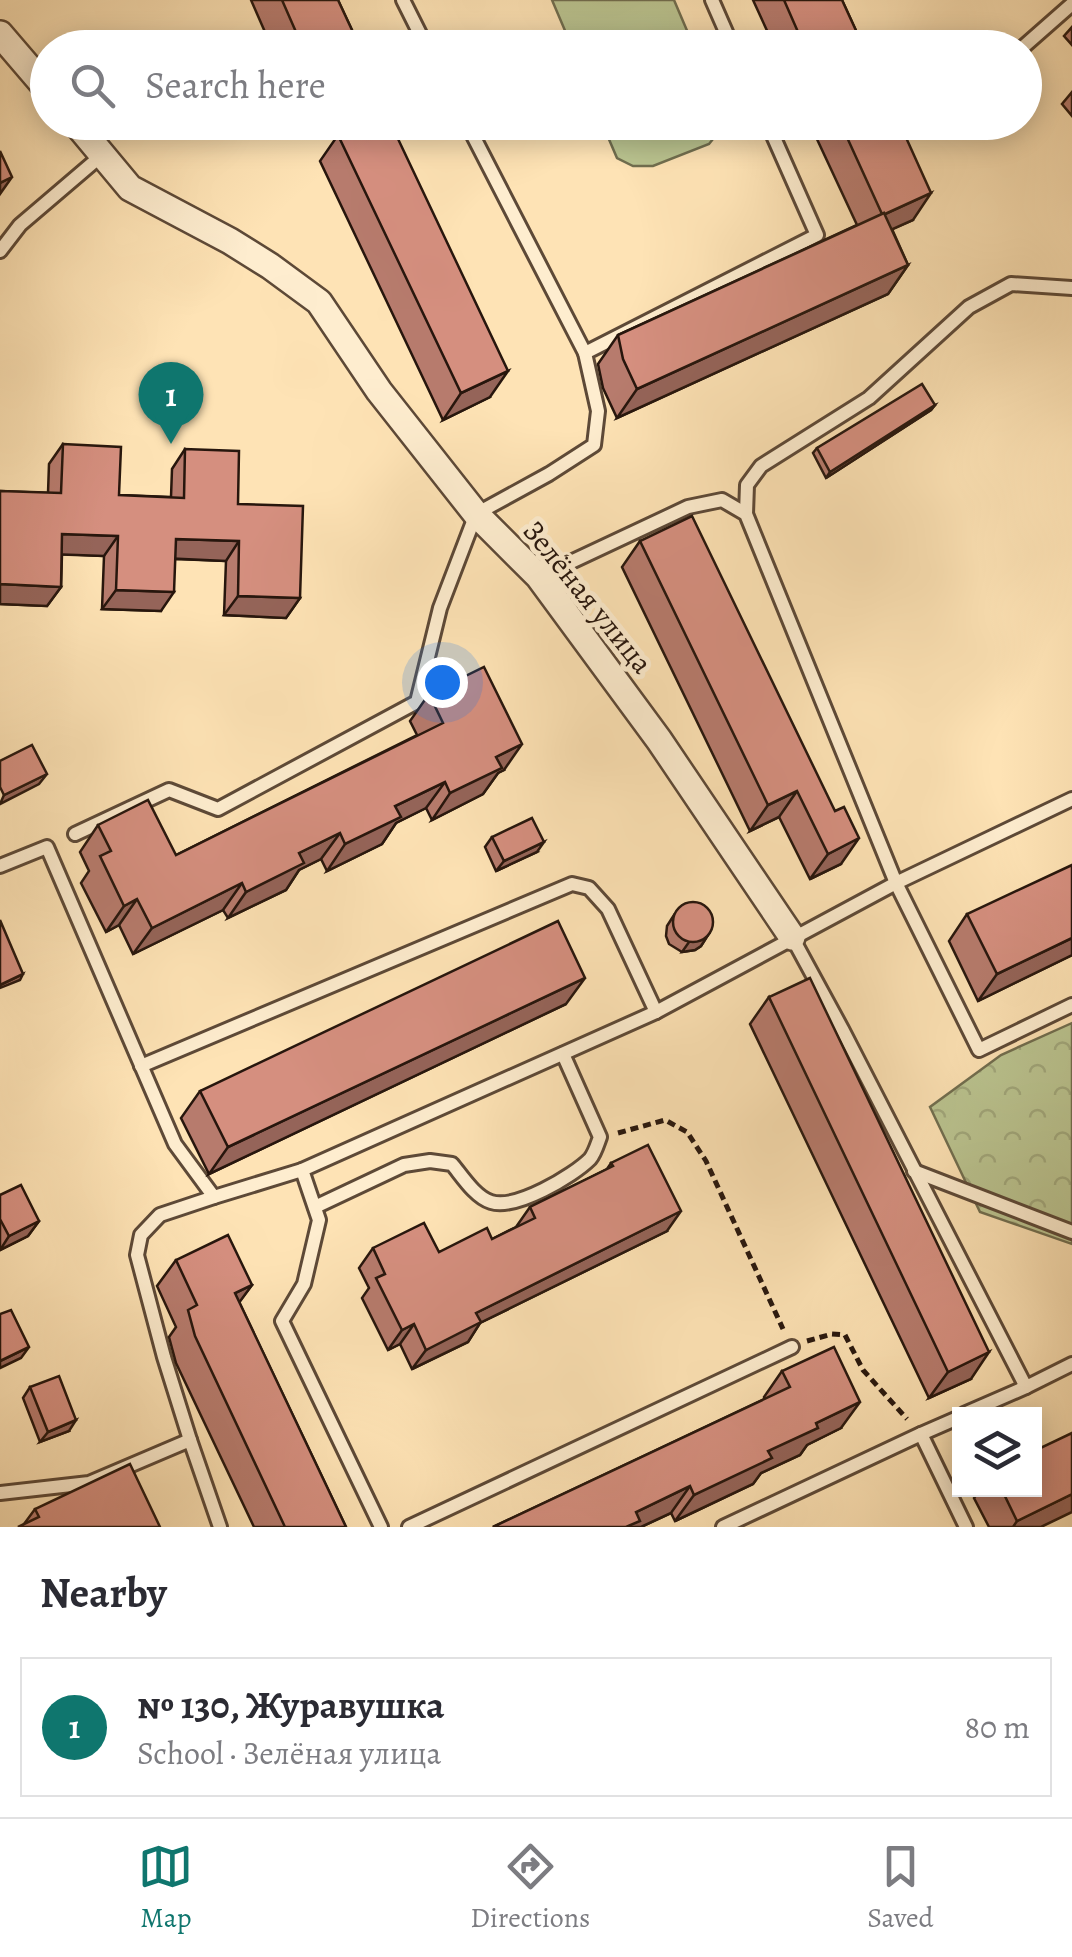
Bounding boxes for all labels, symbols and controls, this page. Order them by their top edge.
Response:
search box [30,30,1042,140]
icon: search [65,58,120,113]
text: Search here [145,59,326,111]
pin: 1 [138,362,204,444]
street label: Зелёная улица [514,512,662,682]
your location [417,657,468,708]
map controls [952,1407,1042,1497]
button: layers [952,1407,1042,1497]
text: Nearby [40,1564,167,1621]
text: № 130, Журавушка [137,1679,444,1731]
text: 1 [69,1705,80,1749]
text: 80 m [964,1705,1030,1749]
text: School · Зелёная улица [137,1731,441,1775]
tab: Map [138,1839,193,1937]
tab: Directions [470,1839,590,1937]
tab: Saved [867,1839,934,1937]

